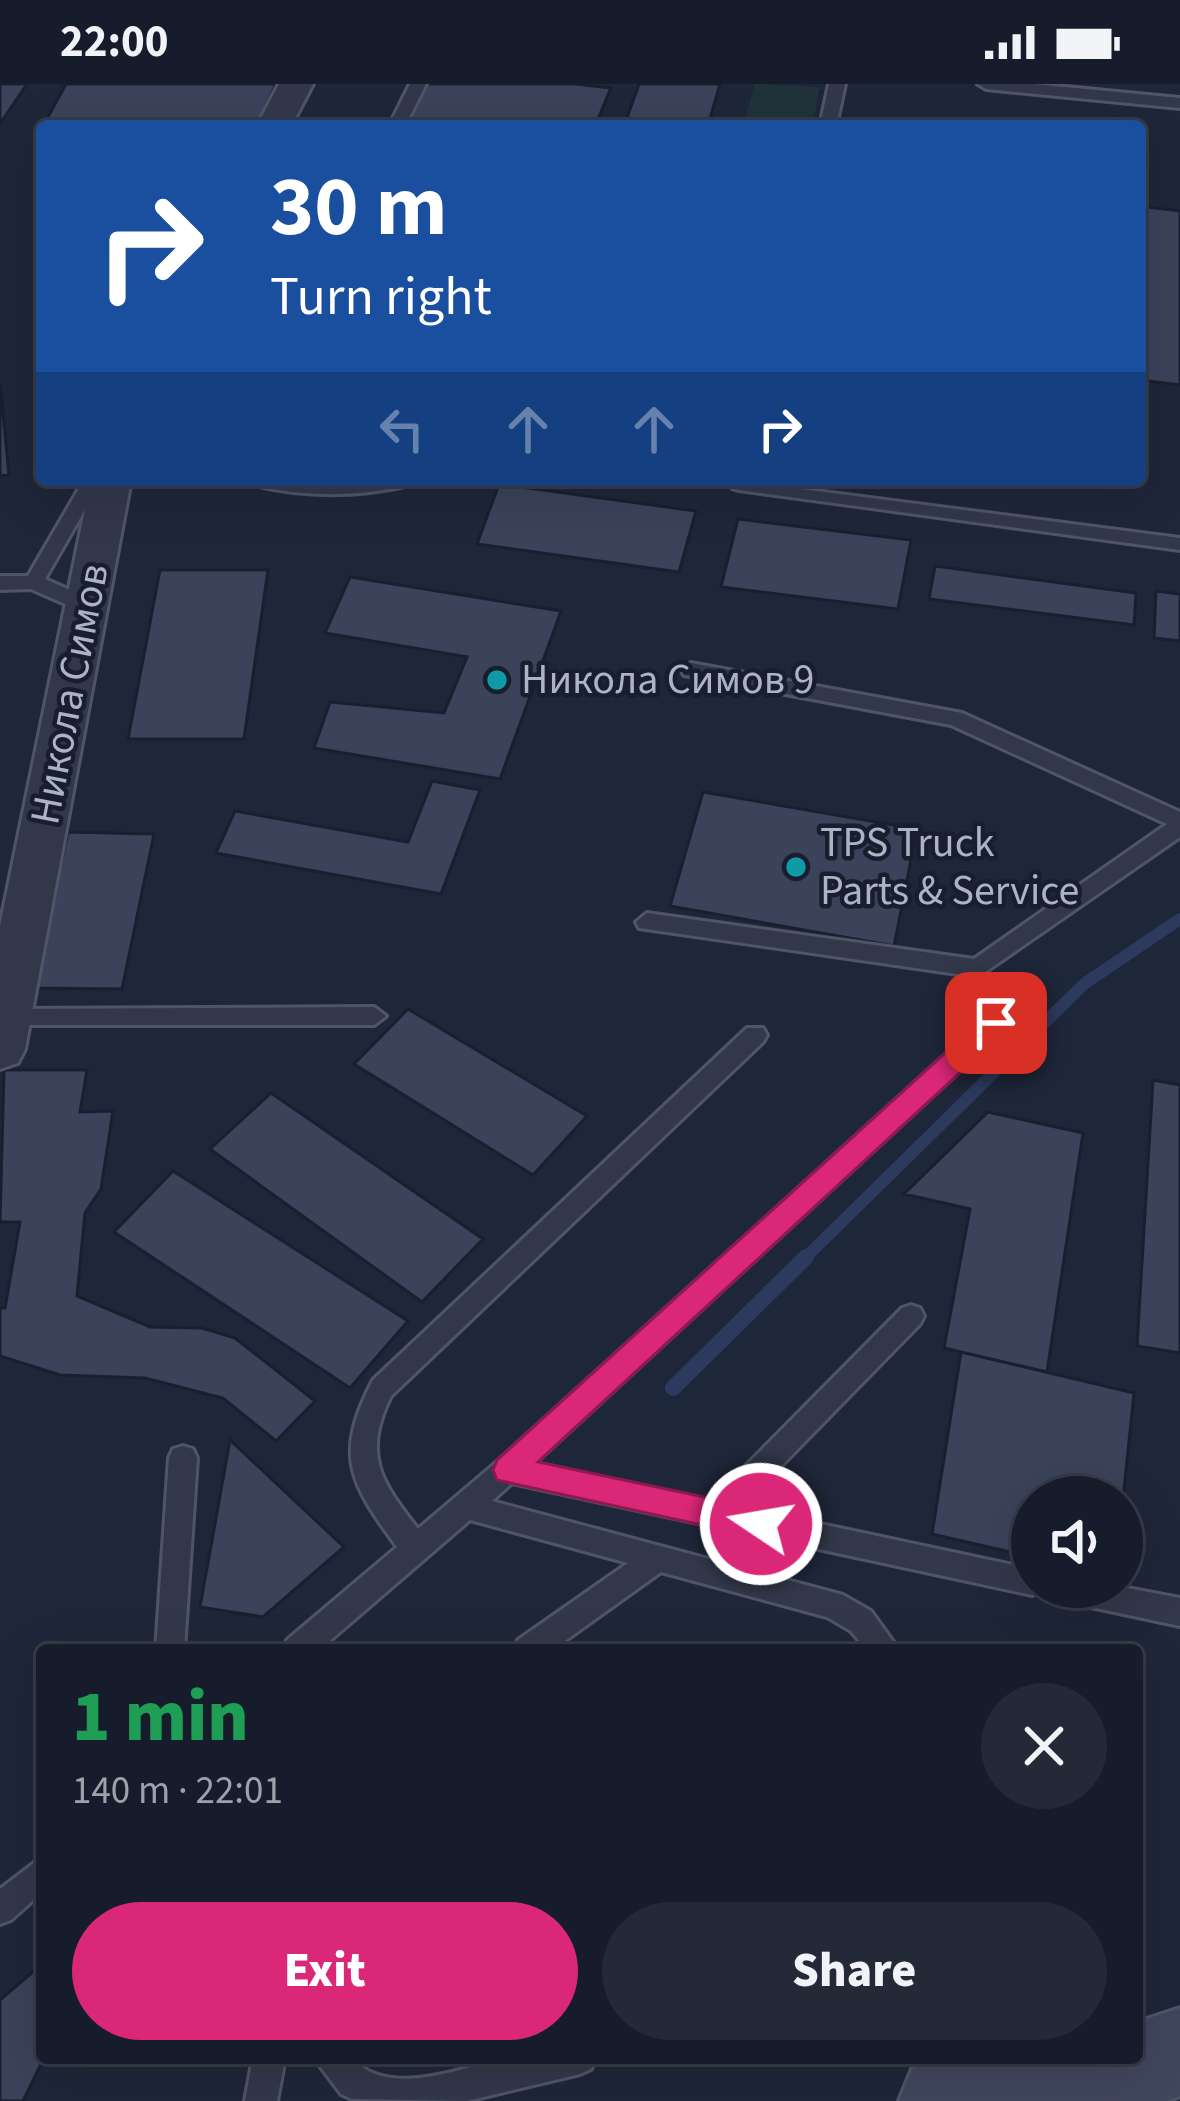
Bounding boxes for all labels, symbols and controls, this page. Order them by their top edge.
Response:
text: 22:00 [60,10,169,74]
text: 30 m [270,148,448,268]
icon: right [72,168,228,324]
text: Turn right [270,259,492,336]
icon: left [369,396,435,462]
icon: ahead [495,396,561,462]
icon: ahead [621,396,687,462]
icon: right [747,396,813,462]
street label: Никола Симов [15,559,125,829]
place label: Никола Симов 9 [521,650,814,710]
marker: Никола Симов 9 [484,667,510,693]
place label: TPS Truck Parts & Service [820,813,1079,921]
marker: TPS Truck Parts & Service [783,854,809,880]
pin [945,972,1047,1074]
icon: arrive [963,990,1029,1056]
position arrow [698,1461,824,1587]
map controls [1011,1476,1143,1608]
button: sound [1011,1476,1143,1608]
text: 1 min [72,1666,249,1769]
button: close [981,1683,1107,1809]
text: 140 m · 22:01 [72,1763,283,1819]
button: Exit [72,1902,578,2040]
button: Share [602,1902,1107,2040]

